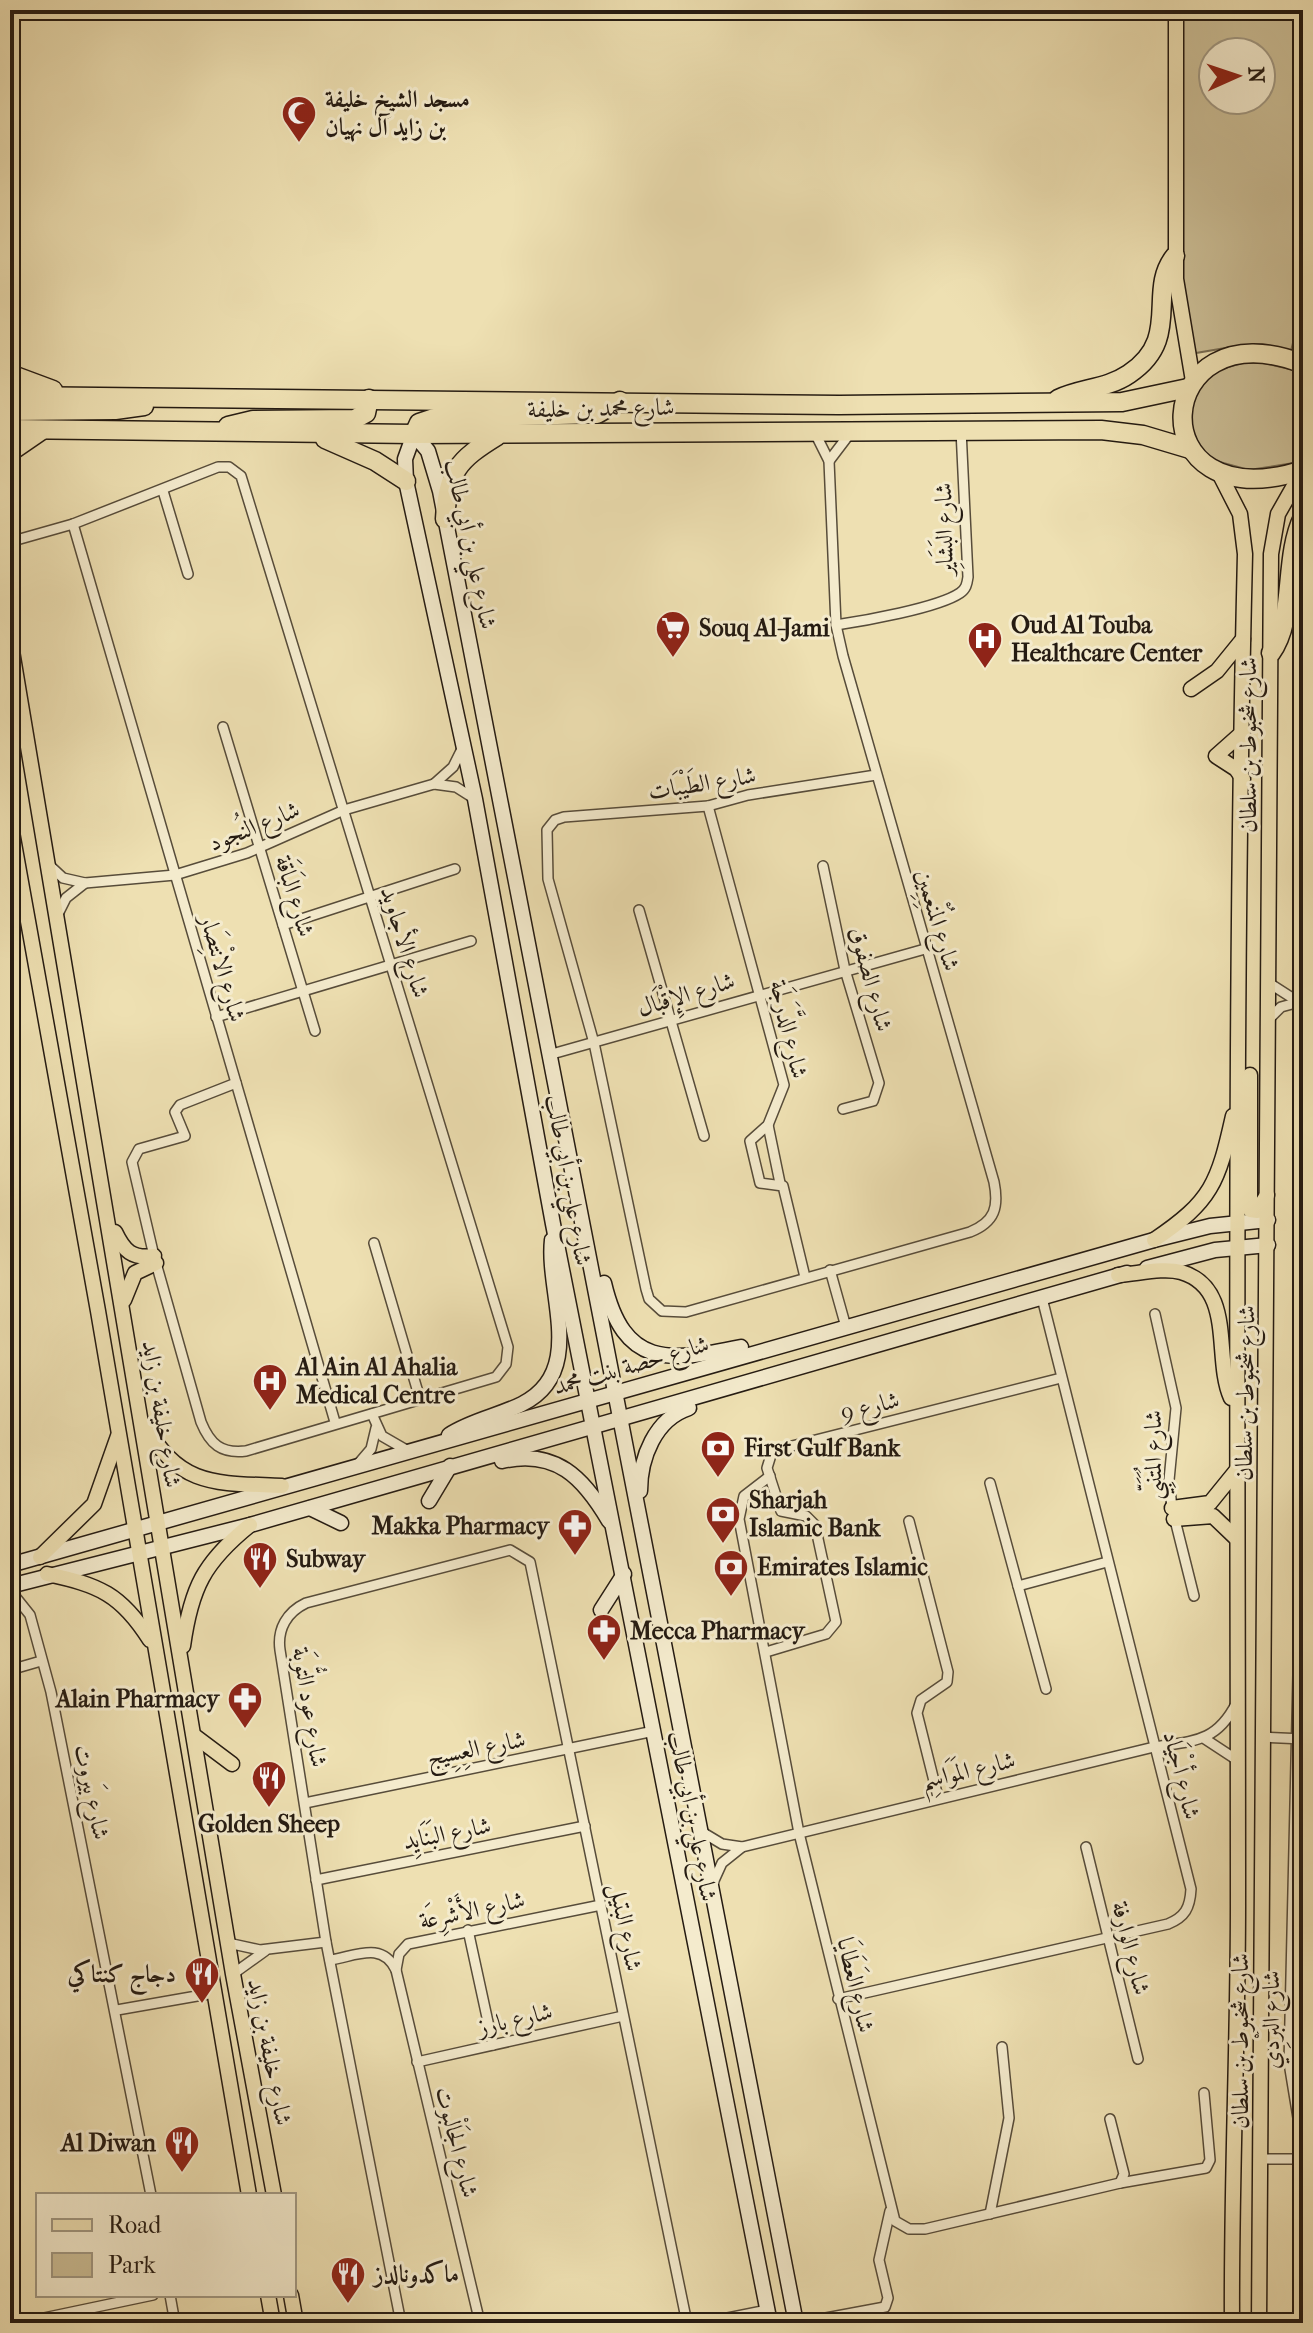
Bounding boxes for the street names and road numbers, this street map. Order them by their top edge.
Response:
street label: شارع محمد بن خليفة [527,393,675,429]
street label: شارع علي بن أبي طالب [430,456,506,633]
street label: شارع البَشَايِر [926,482,965,579]
street label: شارع شخبوط بن سلطان [1234,657,1268,833]
street label: شارع الطَيْبَات [645,757,759,811]
street label: شارع النُجود [202,790,306,862]
street label: شارع البَاقَة [264,851,324,942]
street label: شارع المُنْعِمِين [904,864,972,976]
street label: شارع الأجاويد [369,882,437,1003]
street label: شارع الانْتِصَار [188,908,256,1027]
street label: شارع الصفوق [838,924,898,1036]
street label: شارع الإِقْبَال [633,962,740,1030]
street label: شارع الدَّرَجَة [758,976,820,1082]
street label: شارع علي بن أبي طالب [531,1092,601,1269]
street label: شارع شخبوط بن سلطان [1229,1305,1267,1481]
street label: شارع حصة بنت محمد [550,1329,714,1406]
street label: شارع خليفة بن زايد [131,1338,187,1491]
street label: شارع 9 [838,1385,904,1433]
street label: شارع المُتَنَبِّي [1133,1410,1176,1500]
street label: شارع عود التُّوبَة [281,1643,342,1770]
street label: شارع العِسِيج [424,1725,529,1778]
street label: شارع أجْيَاد [1152,1727,1210,1824]
street label: شارع علي بن أبي طالب [654,1728,726,1905]
street label: شارع بَيروت [62,1741,119,1843]
street label: شارع المَوَاسِم [917,1743,1020,1804]
street label: شارع البَنَايِد [400,1808,495,1861]
street label: شارع الأَشْرِعَة [415,1879,529,1941]
street label: شارع البتيل [598,1881,648,1975]
street label: شارع الوارفة [1100,1898,1156,1999]
street label: شارع العَطَايَا [826,1934,883,2037]
street label: شارع شخبوط بن سلطان [1226,1953,1260,2129]
street label: شارع البَرْدِي [1253,1971,1291,2069]
street label: شارع خليفة بن زايد [236,1976,298,2129]
street label: شارع بارز [473,1997,557,2047]
street label: شارع الجَالْبوت [424,2083,488,2202]

